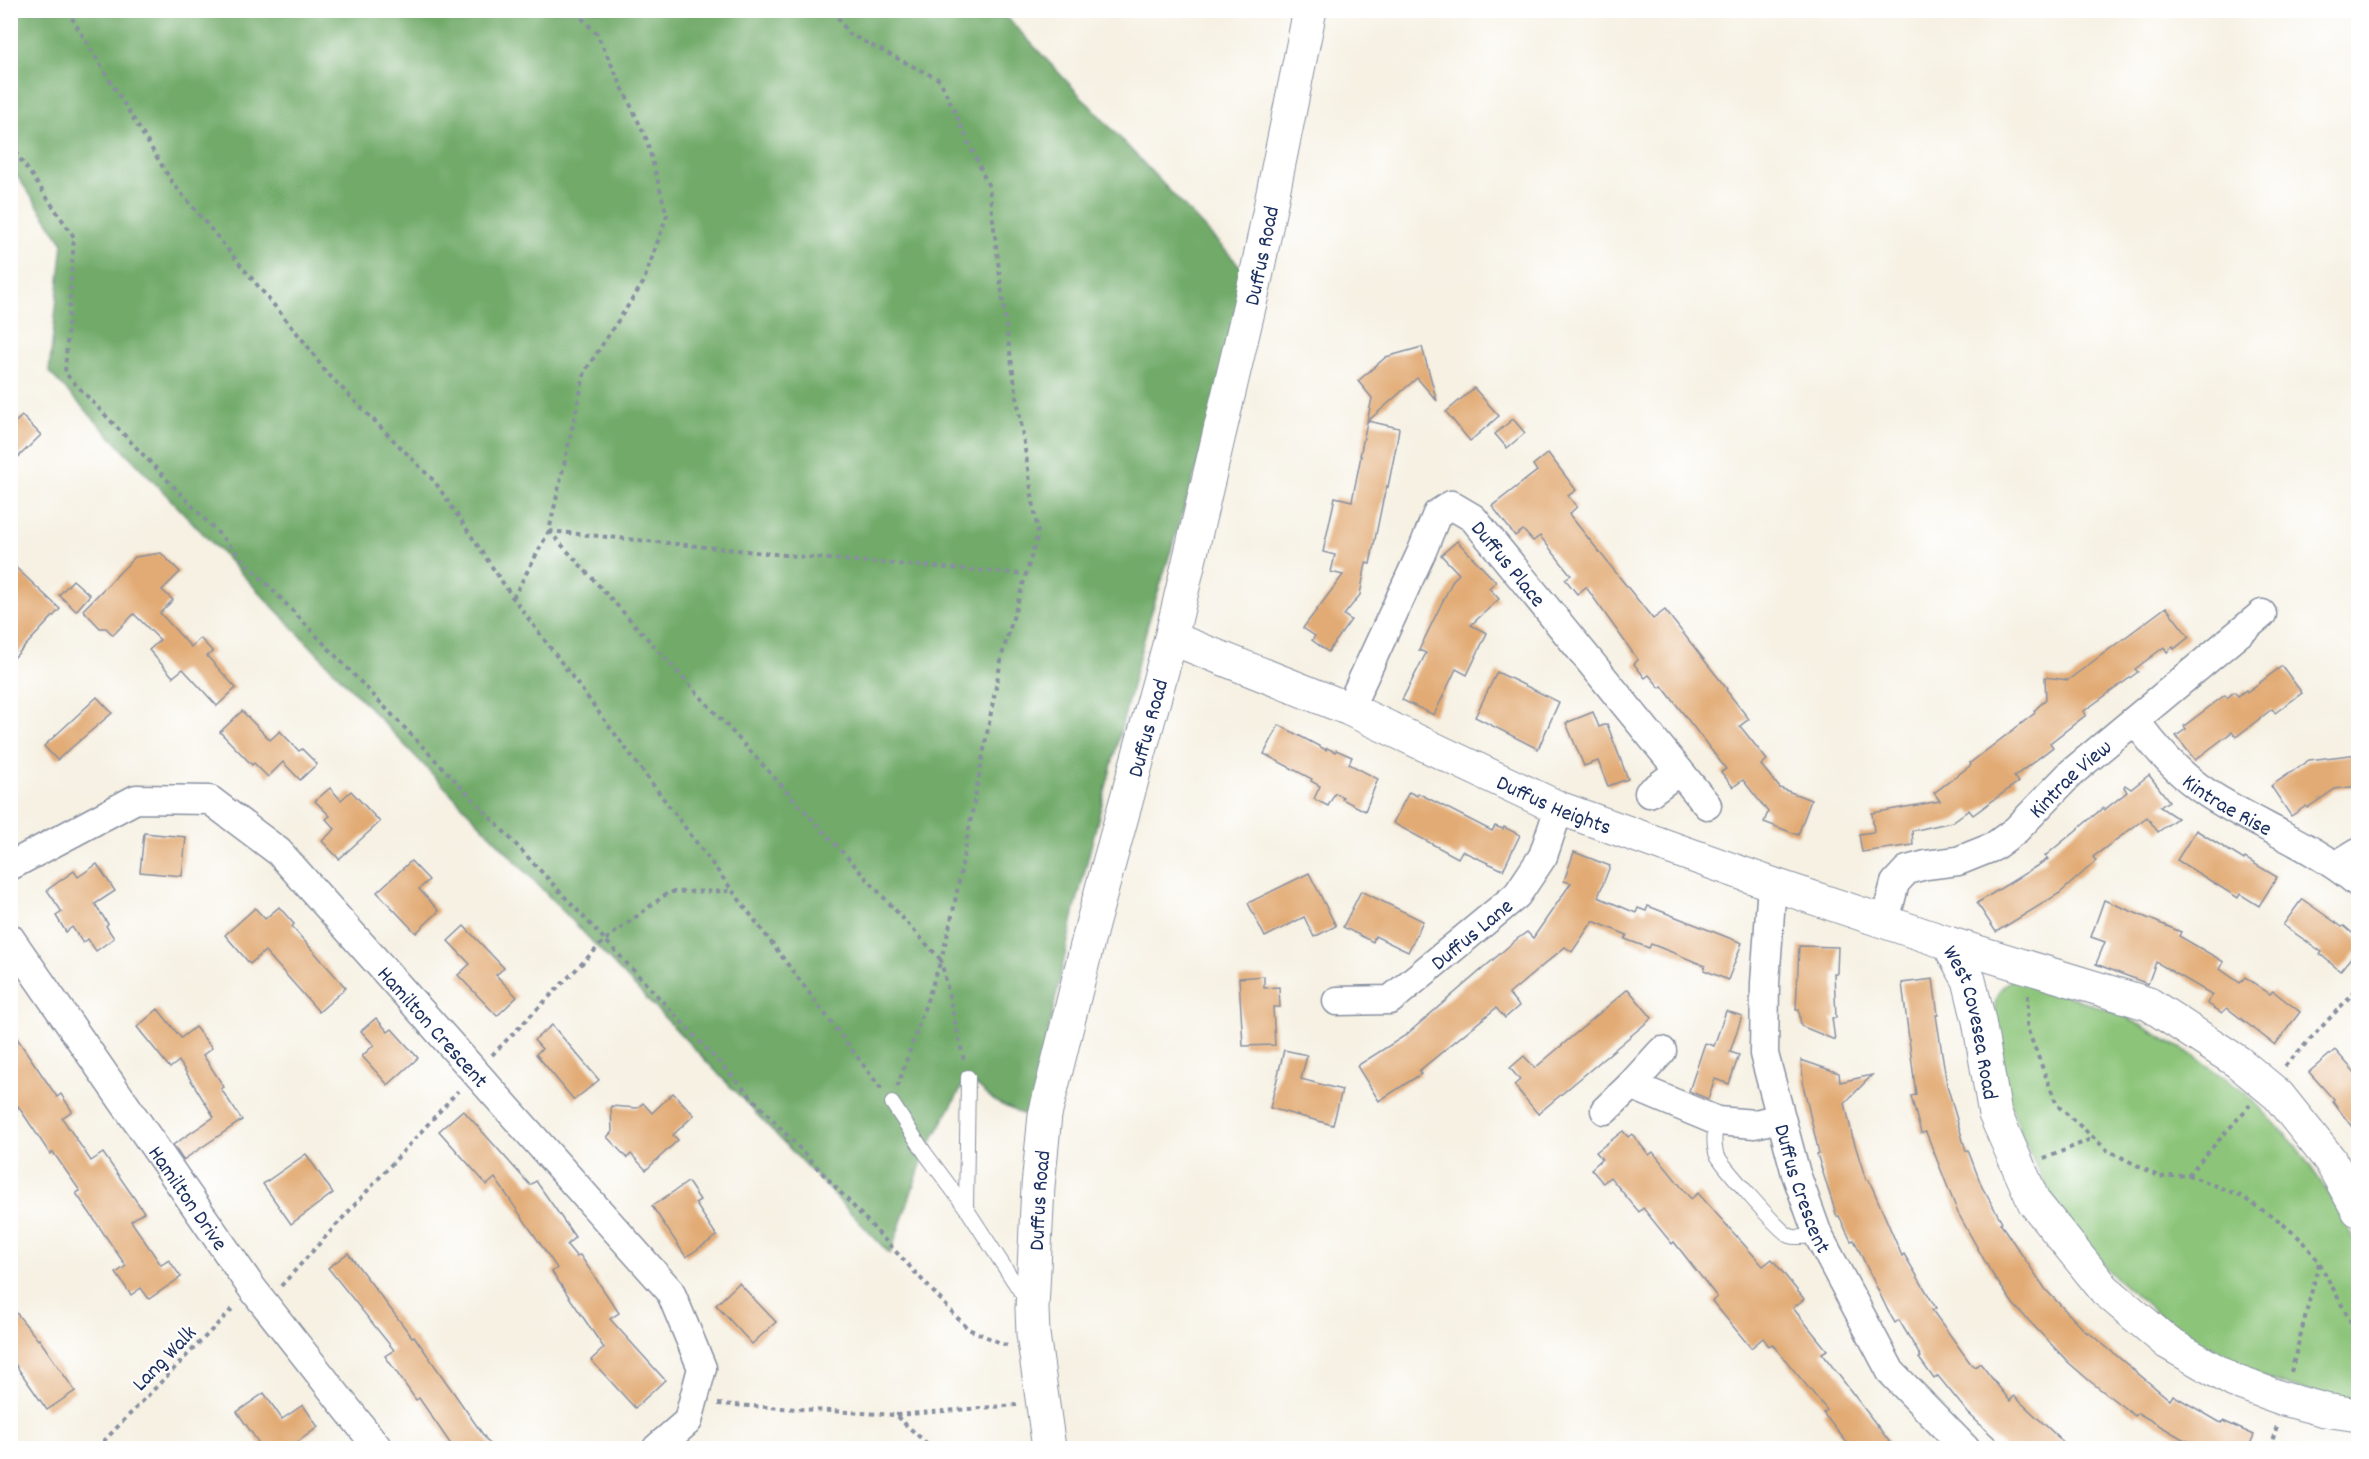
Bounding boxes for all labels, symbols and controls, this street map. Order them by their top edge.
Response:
street label: Duffus Road [1238,204,1289,309]
street label: Duffus Place [1462,515,1552,615]
street label: Duffus Road [1121,676,1178,781]
street label: Kintrae View [2023,733,2120,827]
street label: Kintrae Rise [2174,768,2277,846]
street label: Duffus Heights [1491,769,1615,844]
street label: Duffus Lane [1425,892,1521,979]
street label: West Covesea Road [1933,941,2004,1102]
street label: Hamilton Crescent [368,960,494,1096]
street label: Duffus Crescent [1764,1121,1837,1260]
street label: Hamilton Drive [139,1140,234,1258]
street label: Duffus Road [1023,1149,1060,1251]
street label: Lang Walk [126,1319,205,1399]

